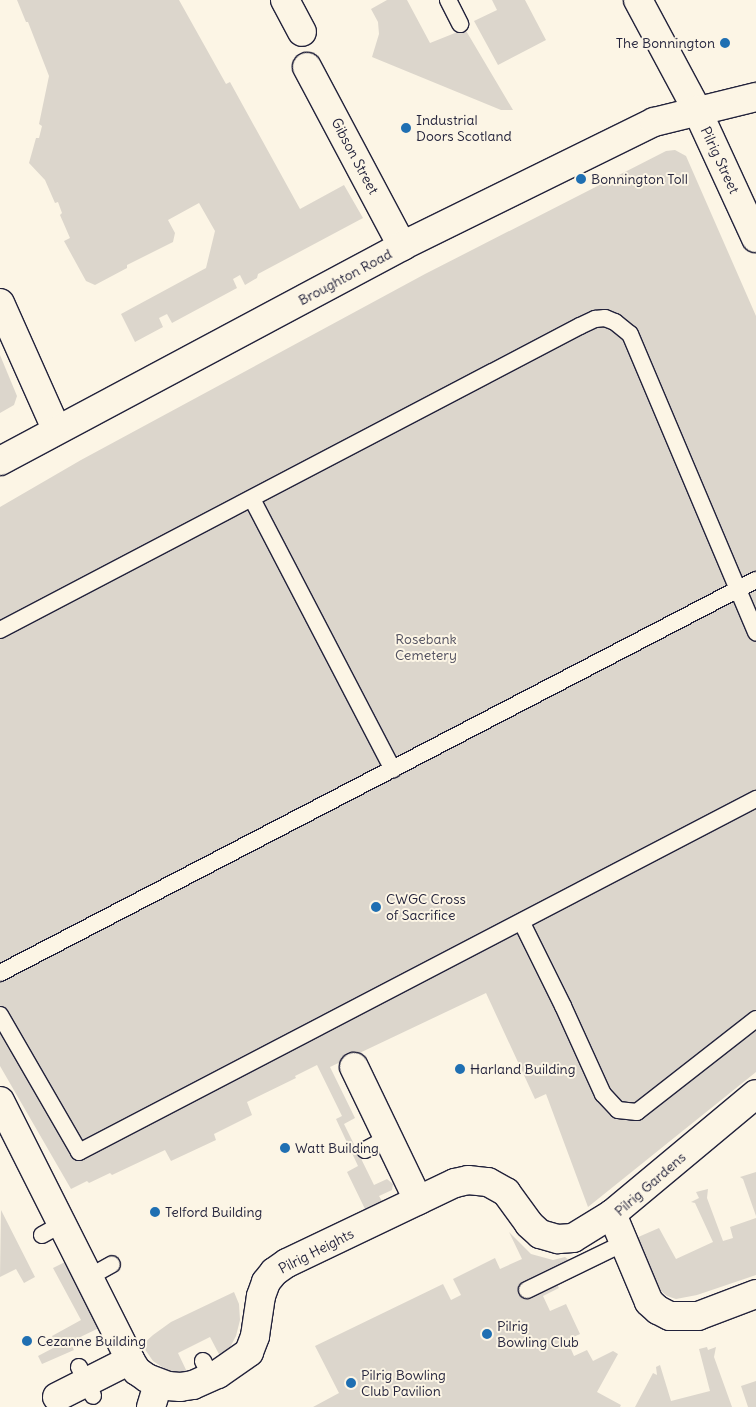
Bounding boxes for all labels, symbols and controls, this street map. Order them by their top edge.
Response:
place label: The Bonnington [616,35,715,51]
marker: The Bonnington [719,37,731,49]
place label: Industrial Doors Scotland [416,112,512,144]
street label: Gibson Street [328,115,382,197]
marker: Industrial Doors Scotland [400,122,412,134]
street label: Pilrig Street [697,124,743,196]
place label: Bonnington Toll [591,171,688,187]
marker: Bonnington Toll [575,173,587,185]
street label: Broughton Road [295,245,395,309]
park label: Rosebank Cemetery [395,631,457,664]
place label: CWGC Cross of Sacrifice [386,891,466,924]
marker: CWGC Cross of Sacrifice [370,901,382,913]
place label: Harland Building [470,1061,575,1077]
marker: Harland Building [454,1063,466,1075]
place label: Watt Building [295,1140,379,1156]
marker: Watt Building [279,1142,291,1154]
street label: Pilrig Gardens [611,1149,689,1219]
place label: Telford Building [165,1204,262,1220]
marker: Telford Building [149,1206,161,1218]
street label: Pilrig Heights [276,1225,356,1277]
place label: Pilrig Bowling Club [497,1318,579,1350]
marker: Pilrig Bowling Club [481,1328,493,1340]
place label: Cezanne Building [37,1333,146,1349]
marker: Cezanne Building [21,1335,33,1347]
place label: Pilrig Bowling Club Pavilion [361,1367,446,1400]
marker: Pilrig Bowling Club Pavilion [345,1377,357,1389]

